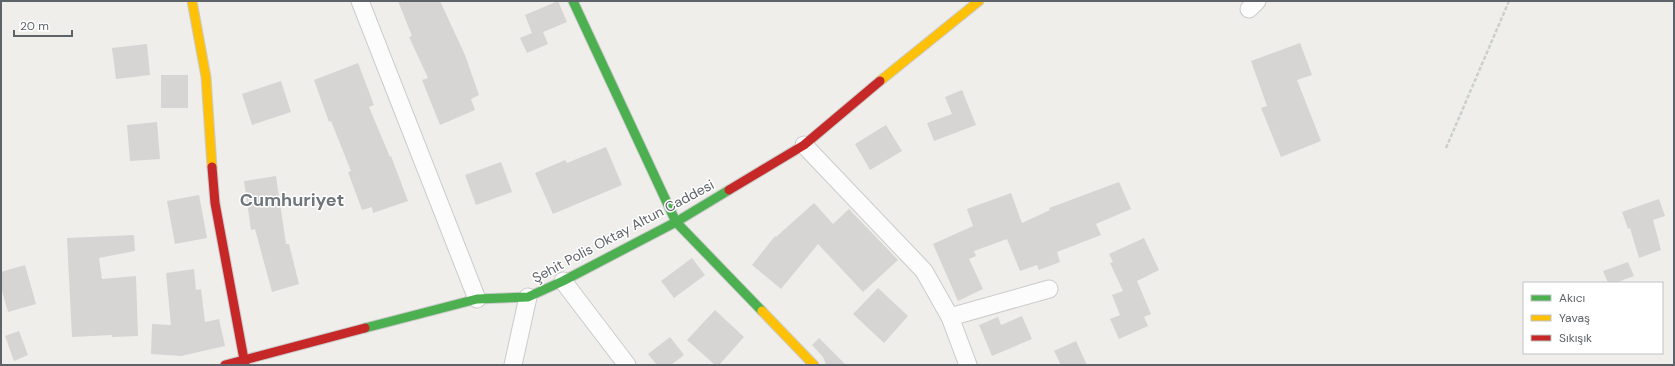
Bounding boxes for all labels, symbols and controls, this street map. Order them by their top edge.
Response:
scale bar [14,12,72,38]
text: 20 m [20,18,49,34]
street label: Şehit Polis Oktay Altun Caddesi [529,175,717,287]
district label: Cumhuriyet [240,188,344,212]
legend [1523,282,1663,354]
text: Akıcı [1559,290,1585,306]
text: Yavaş [1559,310,1590,326]
text: Sıkışık [1559,330,1592,346]

